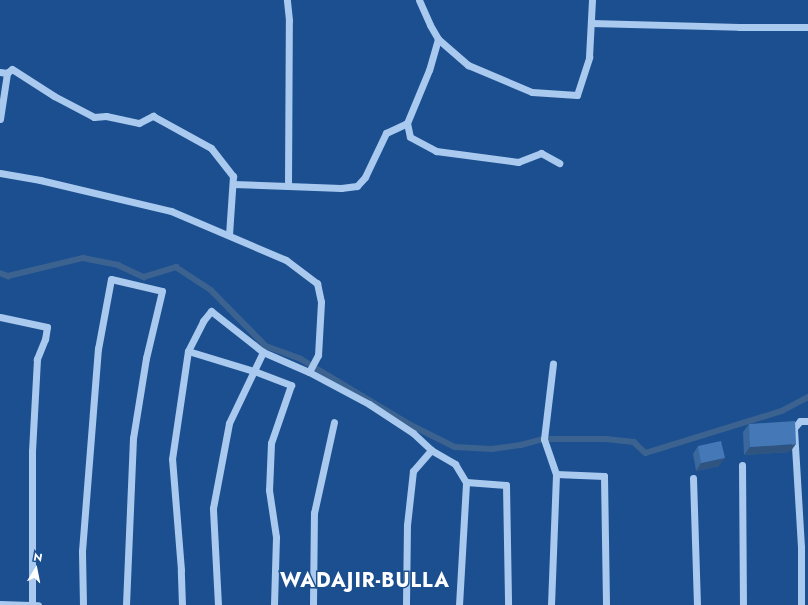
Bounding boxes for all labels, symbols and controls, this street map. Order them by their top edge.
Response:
north arrow [16,549,56,589]
text: N [32,549,44,566]
district label: WADAJIR-BULLA [280,568,450,592]

